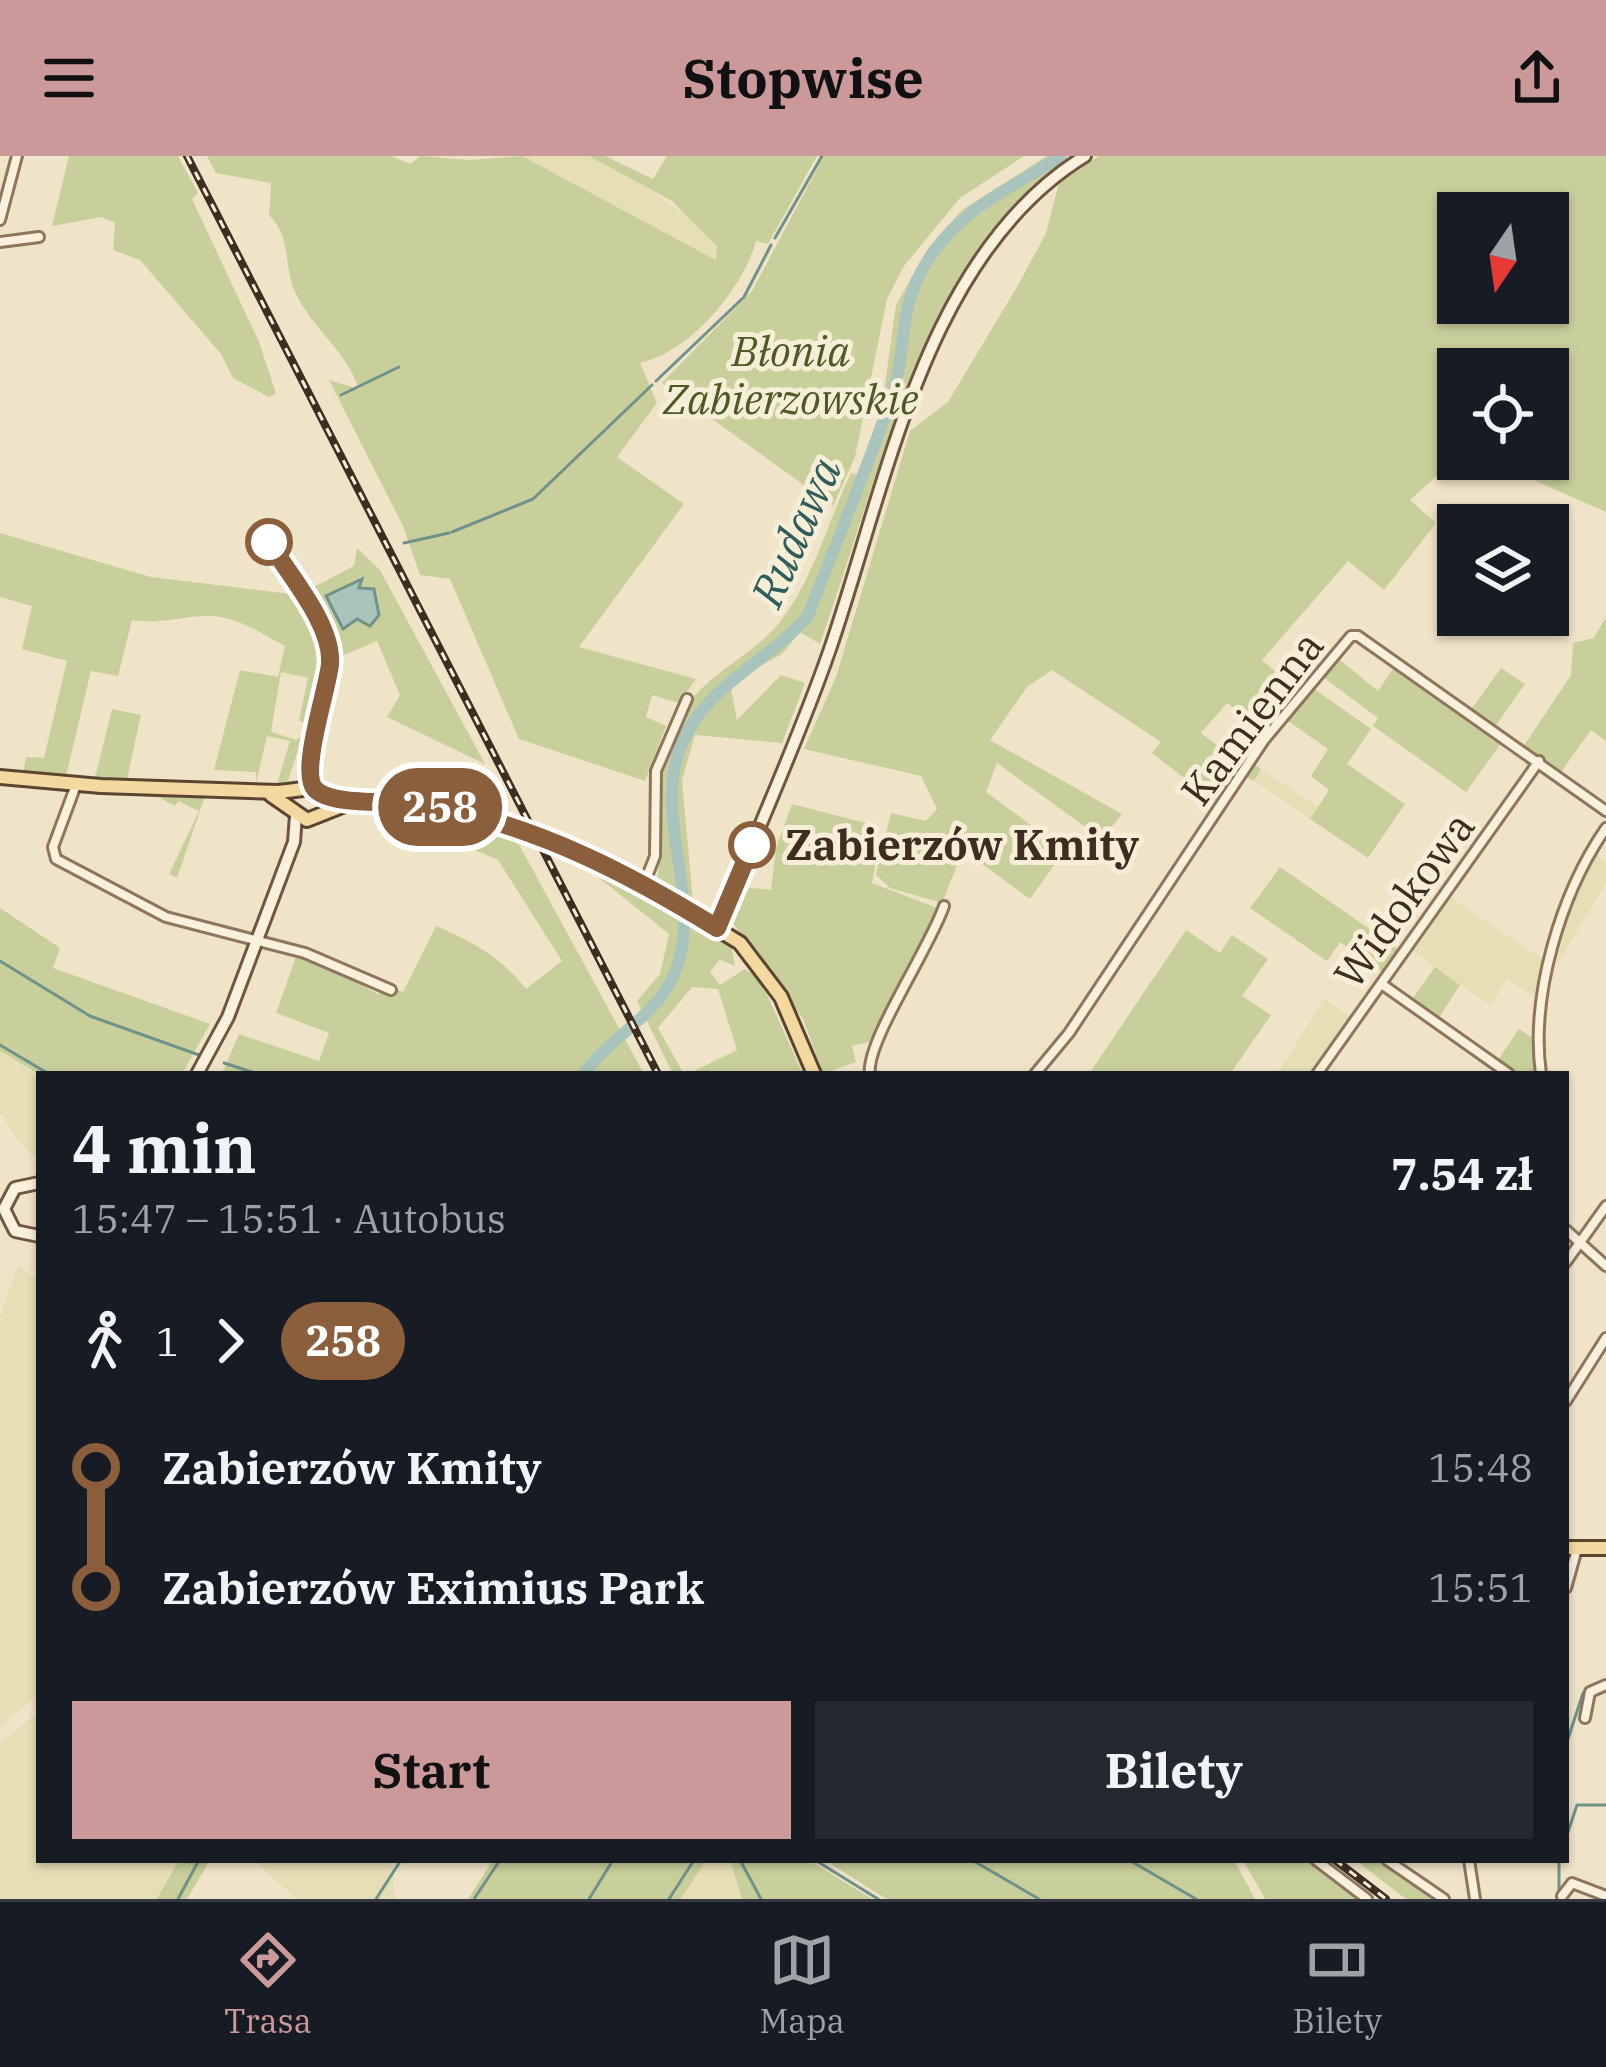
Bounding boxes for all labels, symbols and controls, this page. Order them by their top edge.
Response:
text: Stopwise [682,43,924,113]
icon: menu [36,45,102,111]
icon: share [1504,45,1570,111]
north arrow [1437,192,1569,324]
map controls [1437,192,1569,636]
park label: Błonia Zabierzowskie [662,323,919,426]
button: locate [1437,348,1569,480]
water label: Rudawa [736,448,854,616]
button: layers [1437,504,1569,636]
unlabelled marker [247,520,291,564]
street label: Kamienna [1168,620,1335,816]
line badge: 258 [371,768,509,846]
text: 258 [402,779,478,834]
street label: Widokowa [1321,801,1486,999]
place label: Zabierzów Kmity [785,817,1139,872]
marker: Zabierzów Kmity [730,823,774,867]
text: 4 min [72,1105,257,1191]
text: 7.54 zł [1391,1144,1533,1202]
text: 15:47 – 15:51 · Autobus [72,1193,506,1244]
icon: walk [72,1308,138,1374]
icon: forward [197,1308,263,1374]
text: 258 [305,1313,381,1368]
text: 1 [156,1316,179,1367]
text: Zabierzów Kmity [162,1438,542,1496]
text: 15:48 [1428,1442,1533,1493]
text: Zabierzów Eximius Park [162,1558,704,1616]
text: 15:51 [1428,1562,1533,1613]
button: Start [72,1701,791,1839]
button: Bilety [815,1701,1533,1839]
tab: Trasa [224,1927,312,2042]
tab: Mapa [760,1927,845,2042]
tab: Bilety [1293,1927,1382,2042]

